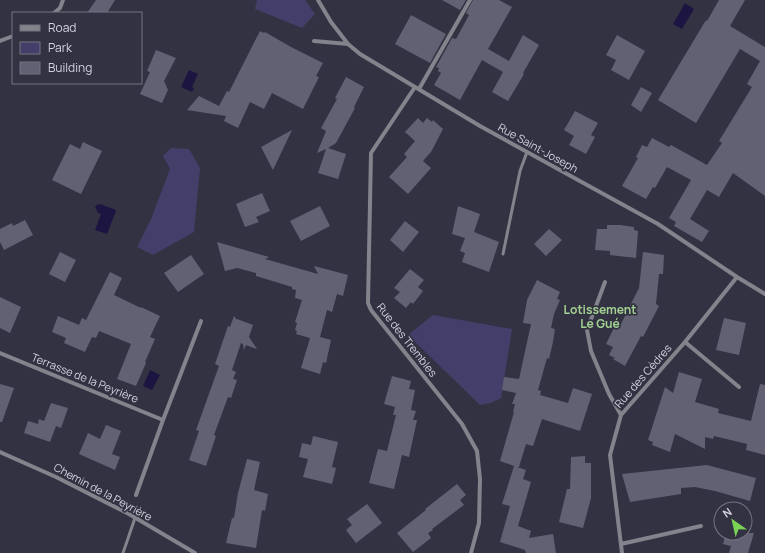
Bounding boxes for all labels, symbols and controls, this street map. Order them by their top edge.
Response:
legend [12,12,142,84]
text: Road [48,19,76,36]
text: Park [48,39,73,56]
text: Building [48,59,92,76]
street label: Rue Saint-Joseph [495,119,581,176]
street label: Rue des Trembles [374,300,441,380]
district label: Lotissement Le Gué [564,301,636,332]
street label: Rue des Cèdres [611,340,675,411]
street label: Terrasse de la Peyrière [29,349,141,406]
street label: Chemin de la Peyrière [51,459,156,524]
north arrow [713,501,753,541]
text: N [720,504,735,521]

